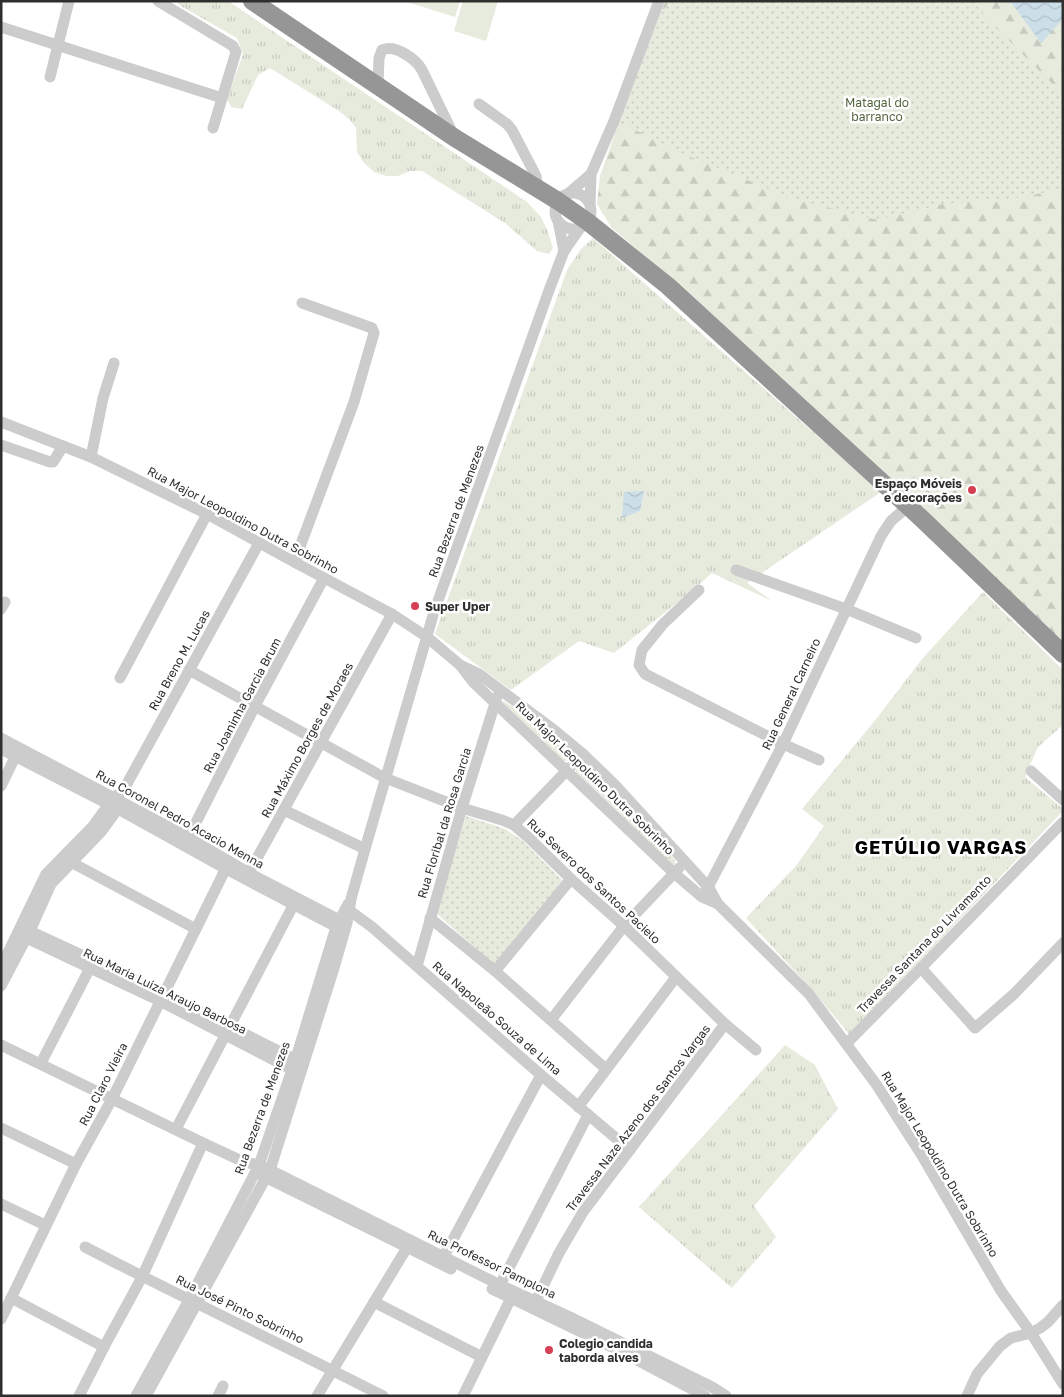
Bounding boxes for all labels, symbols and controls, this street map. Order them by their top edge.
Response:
park label: Matagal do barranco [845,95,909,124]
street label: Rua Bezerra de Menezes [425,442,487,580]
street label: Rua Major Leopoldino Dutra Sobrinho [145,463,341,577]
place label: Espaço Móveis e decorações [875,476,962,505]
marker: Espaço Móveis e decorações [966,484,978,496]
place label: Super Uper [425,599,491,614]
marker: Super Uper [409,600,421,612]
street label: Rua Breno M. Lucas [145,607,213,713]
street label: Rua Joaninha Garcia Brum [200,635,284,775]
street label: Rua General Carneiro [758,636,824,752]
street label: Rua Máximo Borges de Moraes [258,660,356,820]
street label: Rua Major Leopoldino Dutra Sobrinho [513,698,677,858]
street label: Rua Floribal da Rosa Garcia [414,746,474,900]
street label: Rua Coronel Pedro Acacio Menna [93,766,267,872]
street label: Rua Severo dos Santos Pacielo [524,815,664,947]
district label: GETÚLIO VARGAS [855,836,1027,858]
street label: Travessa Santana do Livramento [854,872,994,1016]
street label: Rua Maria Luiza Araujo Barbosa [81,945,249,1037]
street label: Rua Napoleão Souza de Lima [429,958,565,1078]
street label: Travessa Naze Azeno dos Santos Vargas [563,1021,713,1215]
street label: Rua Bezerra de Menezes [231,1039,293,1177]
street label: Rua Claro Vieira [76,1040,130,1128]
street label: Rua Major Leopoldino Dutra Sobrinho [878,1068,1002,1260]
street label: Rua Professor Pamplona [425,1226,559,1302]
street label: Rua José Pinto Sobrinho [174,1271,306,1347]
place label: Colegio candida taborda alves [559,1336,653,1365]
marker: Colegio candida taborda alves [543,1344,555,1356]

